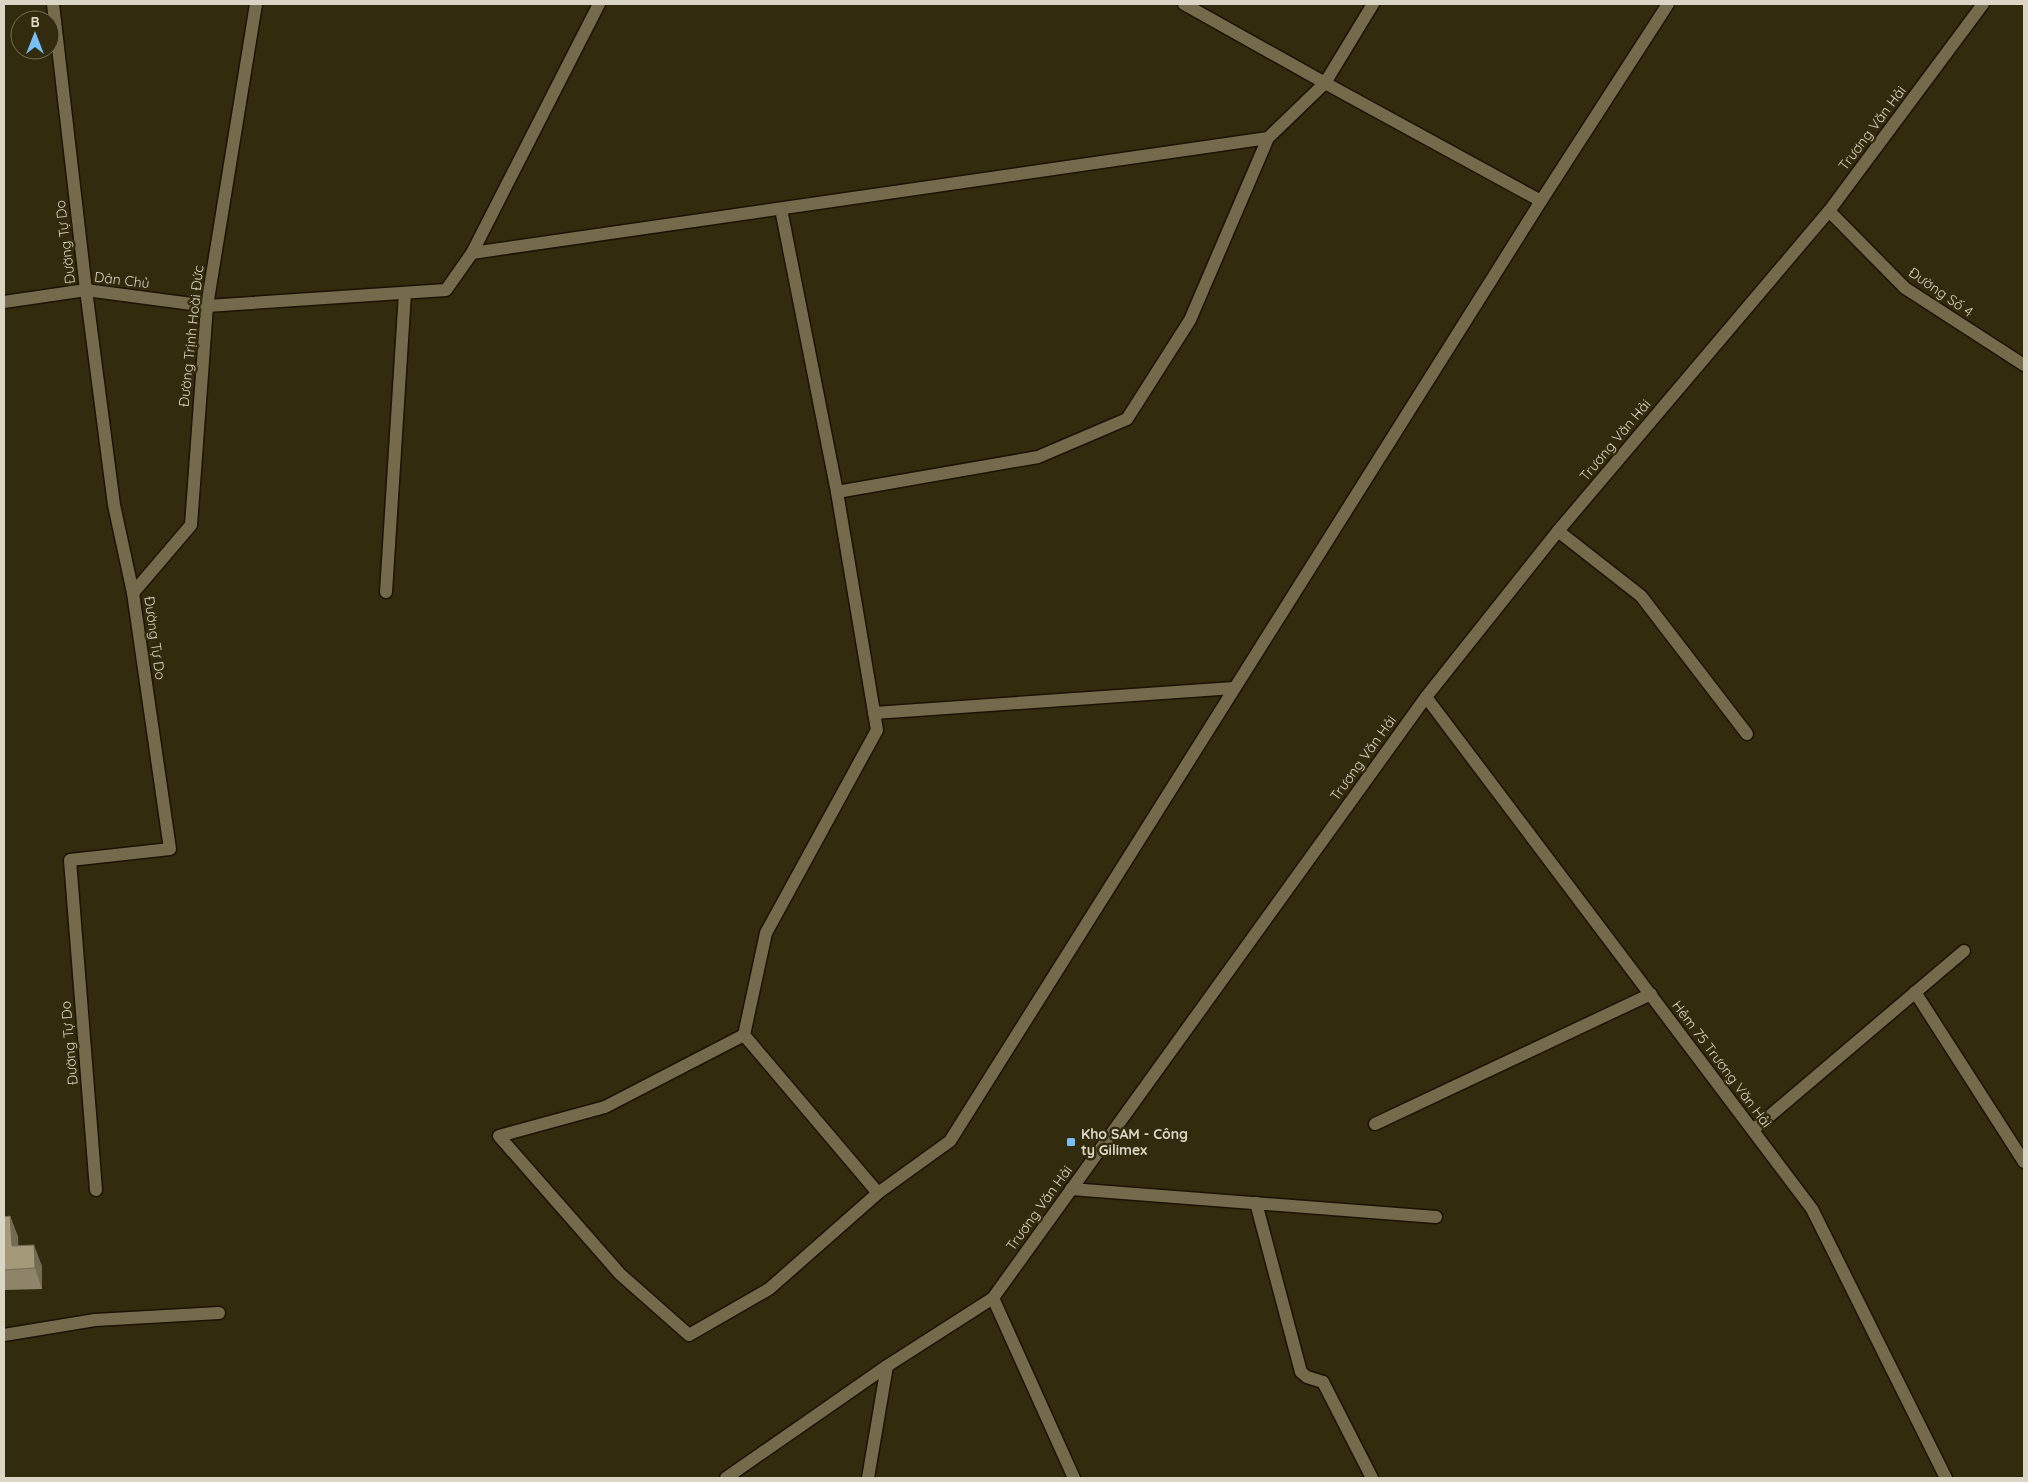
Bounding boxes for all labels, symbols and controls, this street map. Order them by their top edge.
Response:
north arrow [10,10,60,60]
text: B [30,13,40,31]
street label: Trương Văn Hải [1834,82,1910,174]
street label: Đường Tự Do [51,199,79,285]
street label: Đường Số 4 [1905,263,1977,321]
street label: Đường Trịnh Hoài Đức [175,264,207,408]
street label: Dân Chủ [93,268,151,292]
street label: Trương Văn Hải [1576,395,1654,485]
street label: Đường Tự Do [140,595,170,681]
street label: Trương Văn Hải [1326,712,1400,804]
street label: Hẻm 75 Trương Văn Hải [1668,997,1776,1131]
street label: Đường Tự Do [56,1000,82,1086]
place label: Kho SAM - Công ty Gilimex [1081,1125,1188,1159]
marker: Kho SAM - Công ty Gilimex [1065,1136,1077,1148]
street label: Trương Văn Hải [1002,1162,1076,1254]

